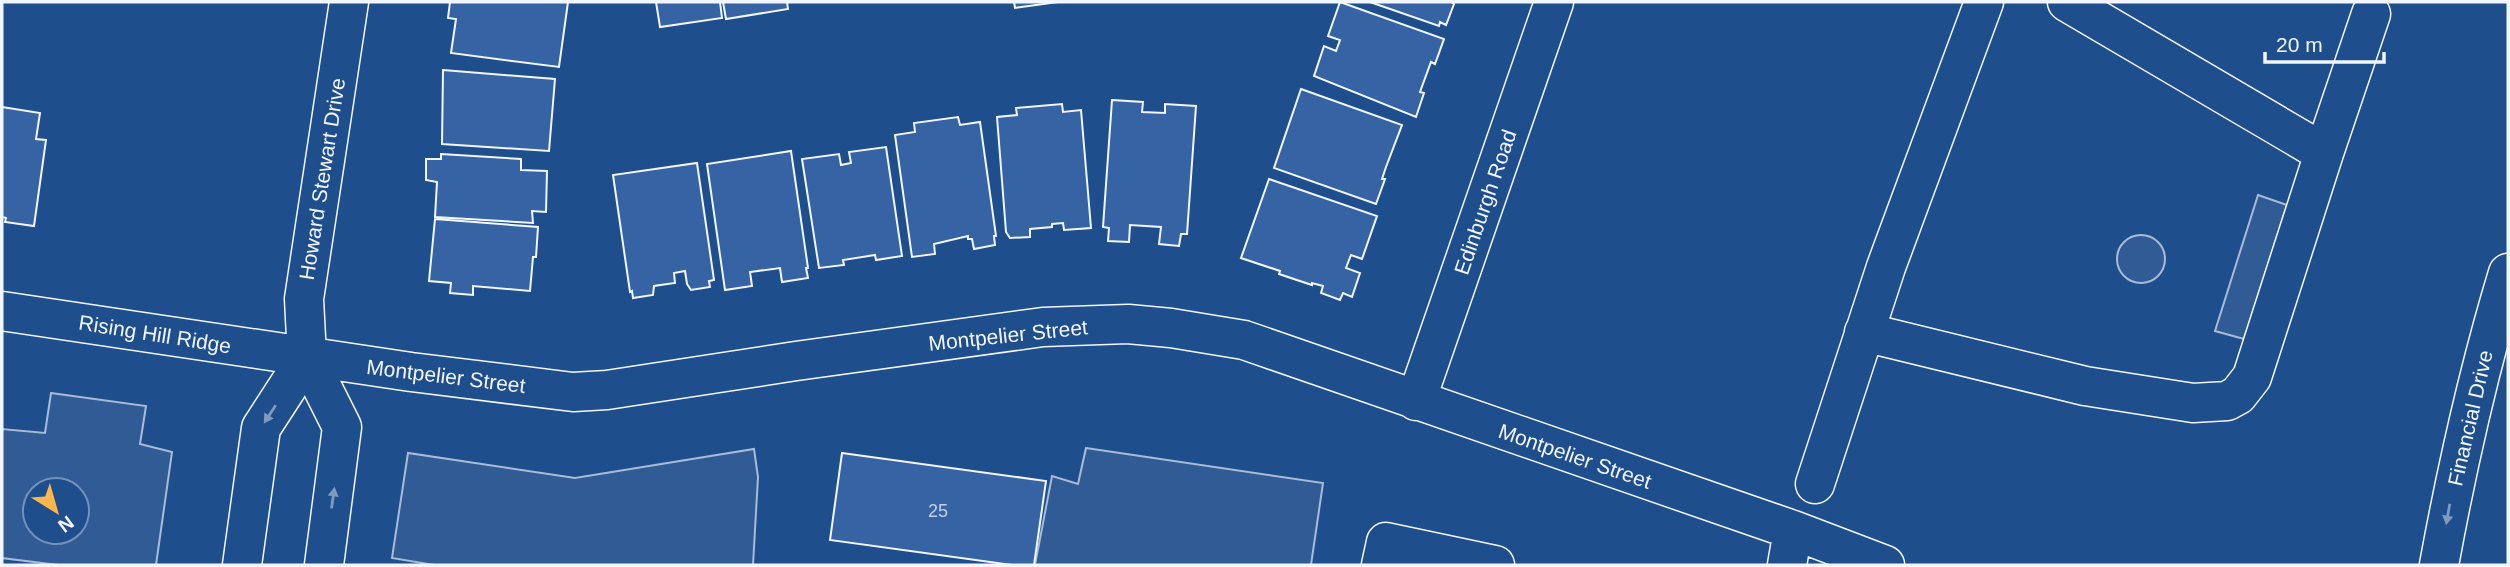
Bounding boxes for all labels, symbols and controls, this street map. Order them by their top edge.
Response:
scale bar [2265,21,2384,65]
text: 20 m [2276,33,2323,56]
street label: Howard Stewart Drive [295,76,349,282]
street label: Edinburgh Road [1449,126,1521,278]
street label: Rising Hill Ridge [77,311,233,357]
street label: Montpelier Street [927,315,1089,355]
street label: Financial Drive [2443,348,2497,488]
street label: Montpelier Street [365,355,527,397]
one-way arrow [264,405,277,424]
street label: Montpelier Street [1496,419,1654,493]
north arrow [21,476,91,546]
one-way arrow [327,486,338,508]
house number: 25 [928,501,948,521]
one-way arrow [2442,503,2453,525]
text: N [54,512,78,537]

